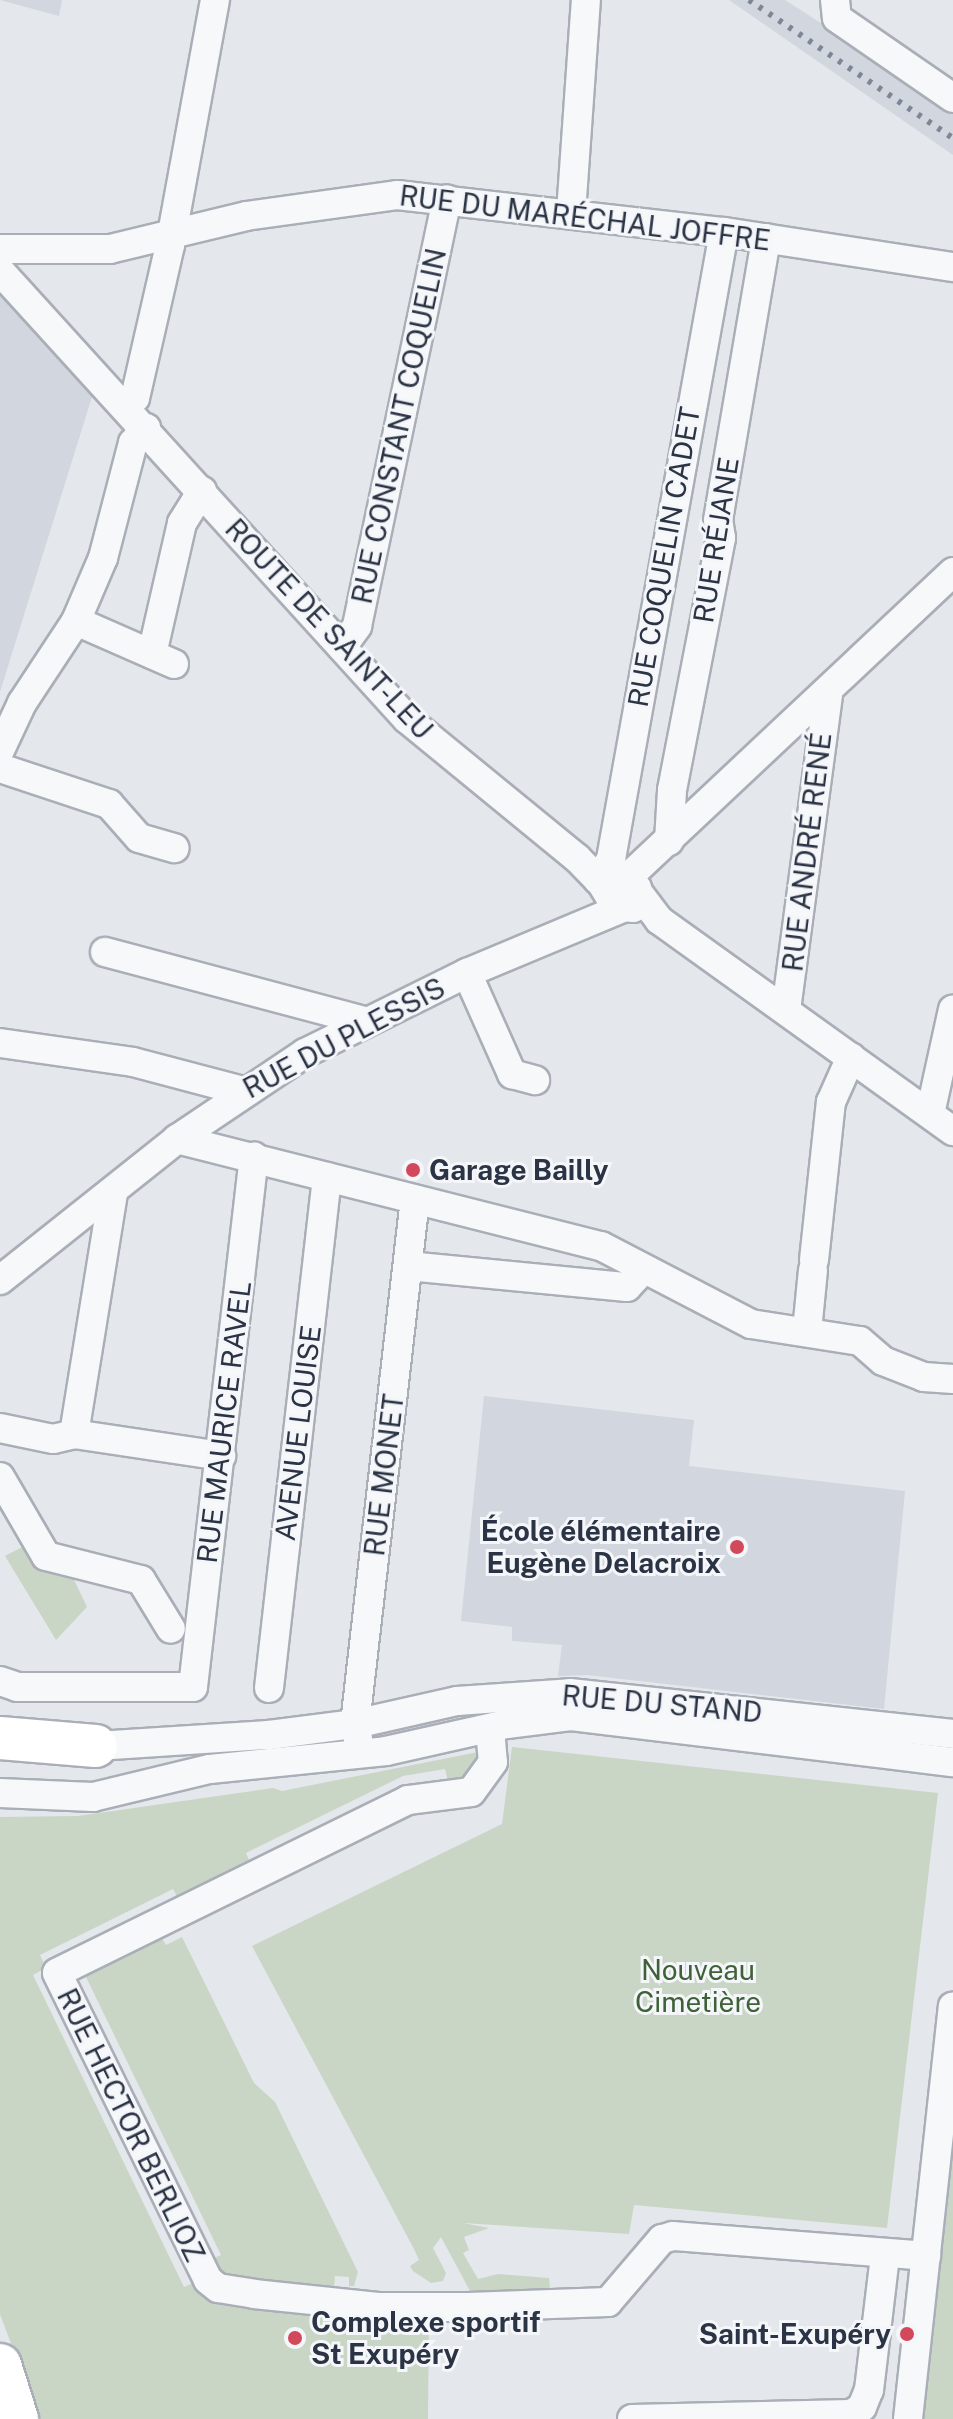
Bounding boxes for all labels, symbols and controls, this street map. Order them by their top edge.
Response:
street label: RUE DU MARÉCHAL JOFFRE [398,179,772,257]
street label: RUE CONSTANT COQUELIN [345,245,453,607]
street label: RUE COQUELIN CADET [621,404,707,710]
street label: RUE RÉJANE [686,455,746,625]
street label: ROUTE DE SAINT-LEU [218,512,440,746]
street label: RUE ANDRÉ RENÉ [776,730,838,974]
street label: RUE DU PLESSIS [237,971,451,1105]
place label: Garage Bailly [429,1153,609,1187]
marker: Garage Bailly [404,1161,422,1179]
street label: RUE MAURICE RAVEL [190,1279,258,1565]
street label: AVENUE LOUISE [268,1323,328,1543]
street label: RUE MONET [357,1392,411,1558]
place label: École élémentaire Eugène Delacroix [480,1514,721,1580]
marker: École élémentaire Eugène Delacroix [728,1538,746,1556]
street label: RUE DU STAND [560,1679,764,1729]
park label: Nouveau Cimetière [635,1953,761,2019]
street label: RUE HECTOR BERLIOZ [50,1983,212,2267]
place label: Complexe sportif St Exupéry [311,2305,540,2371]
place label: Saint-Exupéry [699,2317,891,2351]
marker: Saint-Exupéry [898,2325,916,2343]
marker: Complexe sportif St Exupéry [286,2329,304,2347]

